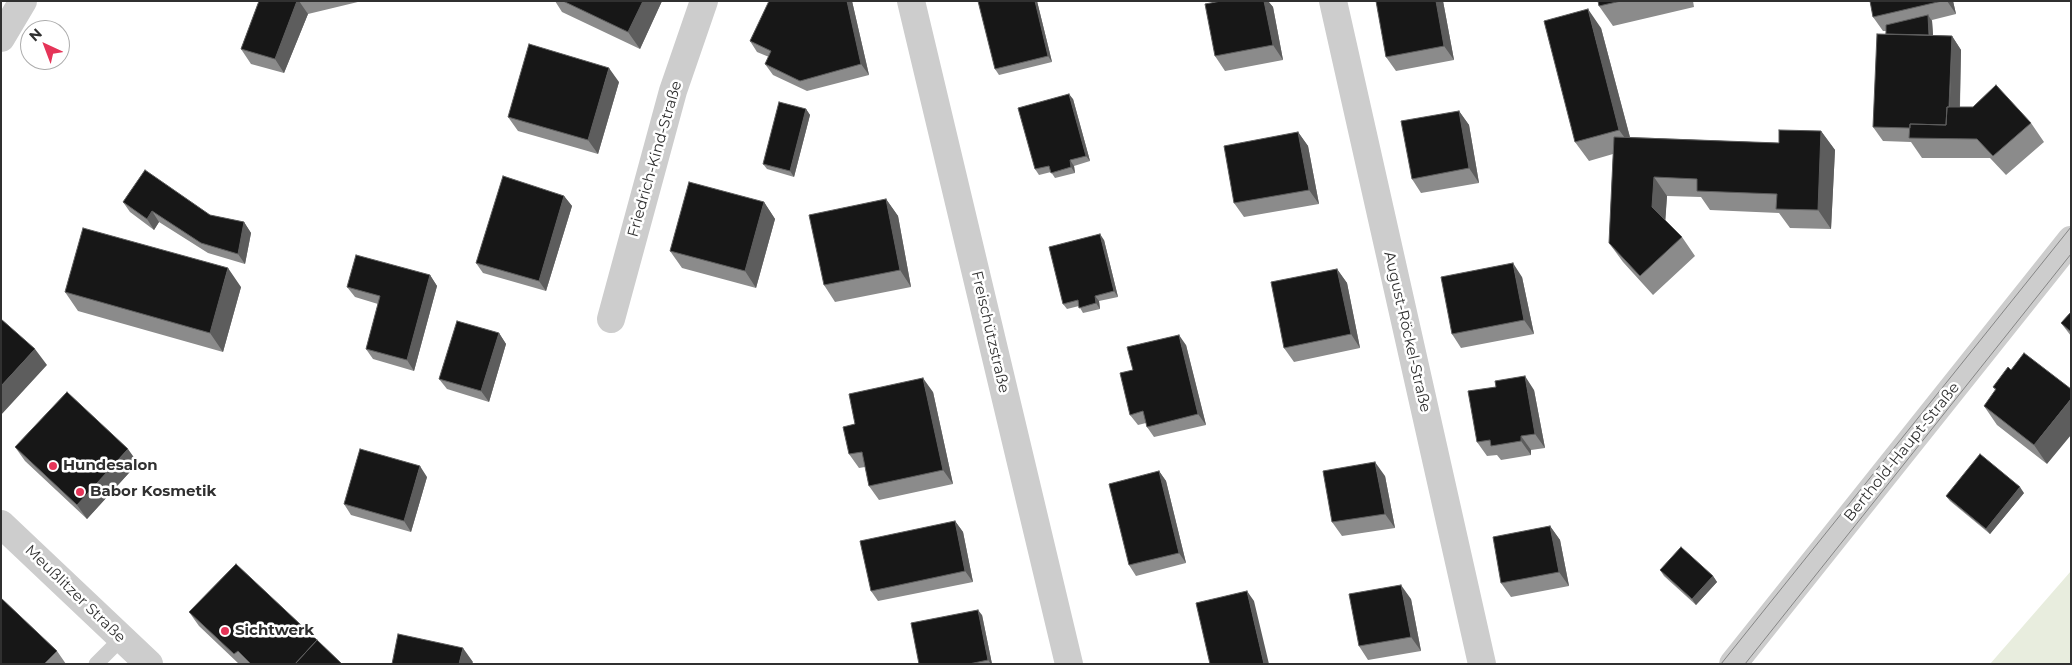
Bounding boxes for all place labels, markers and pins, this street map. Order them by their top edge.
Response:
place label: Hundesalon [63,457,158,475]
marker: Hundesalon [47,460,59,472]
place label: Babor Kosmetik [90,483,216,501]
marker: Babor Kosmetik [74,486,86,498]
place label: Sichtwerk [235,622,314,640]
marker: Sichtwerk [219,625,231,637]

